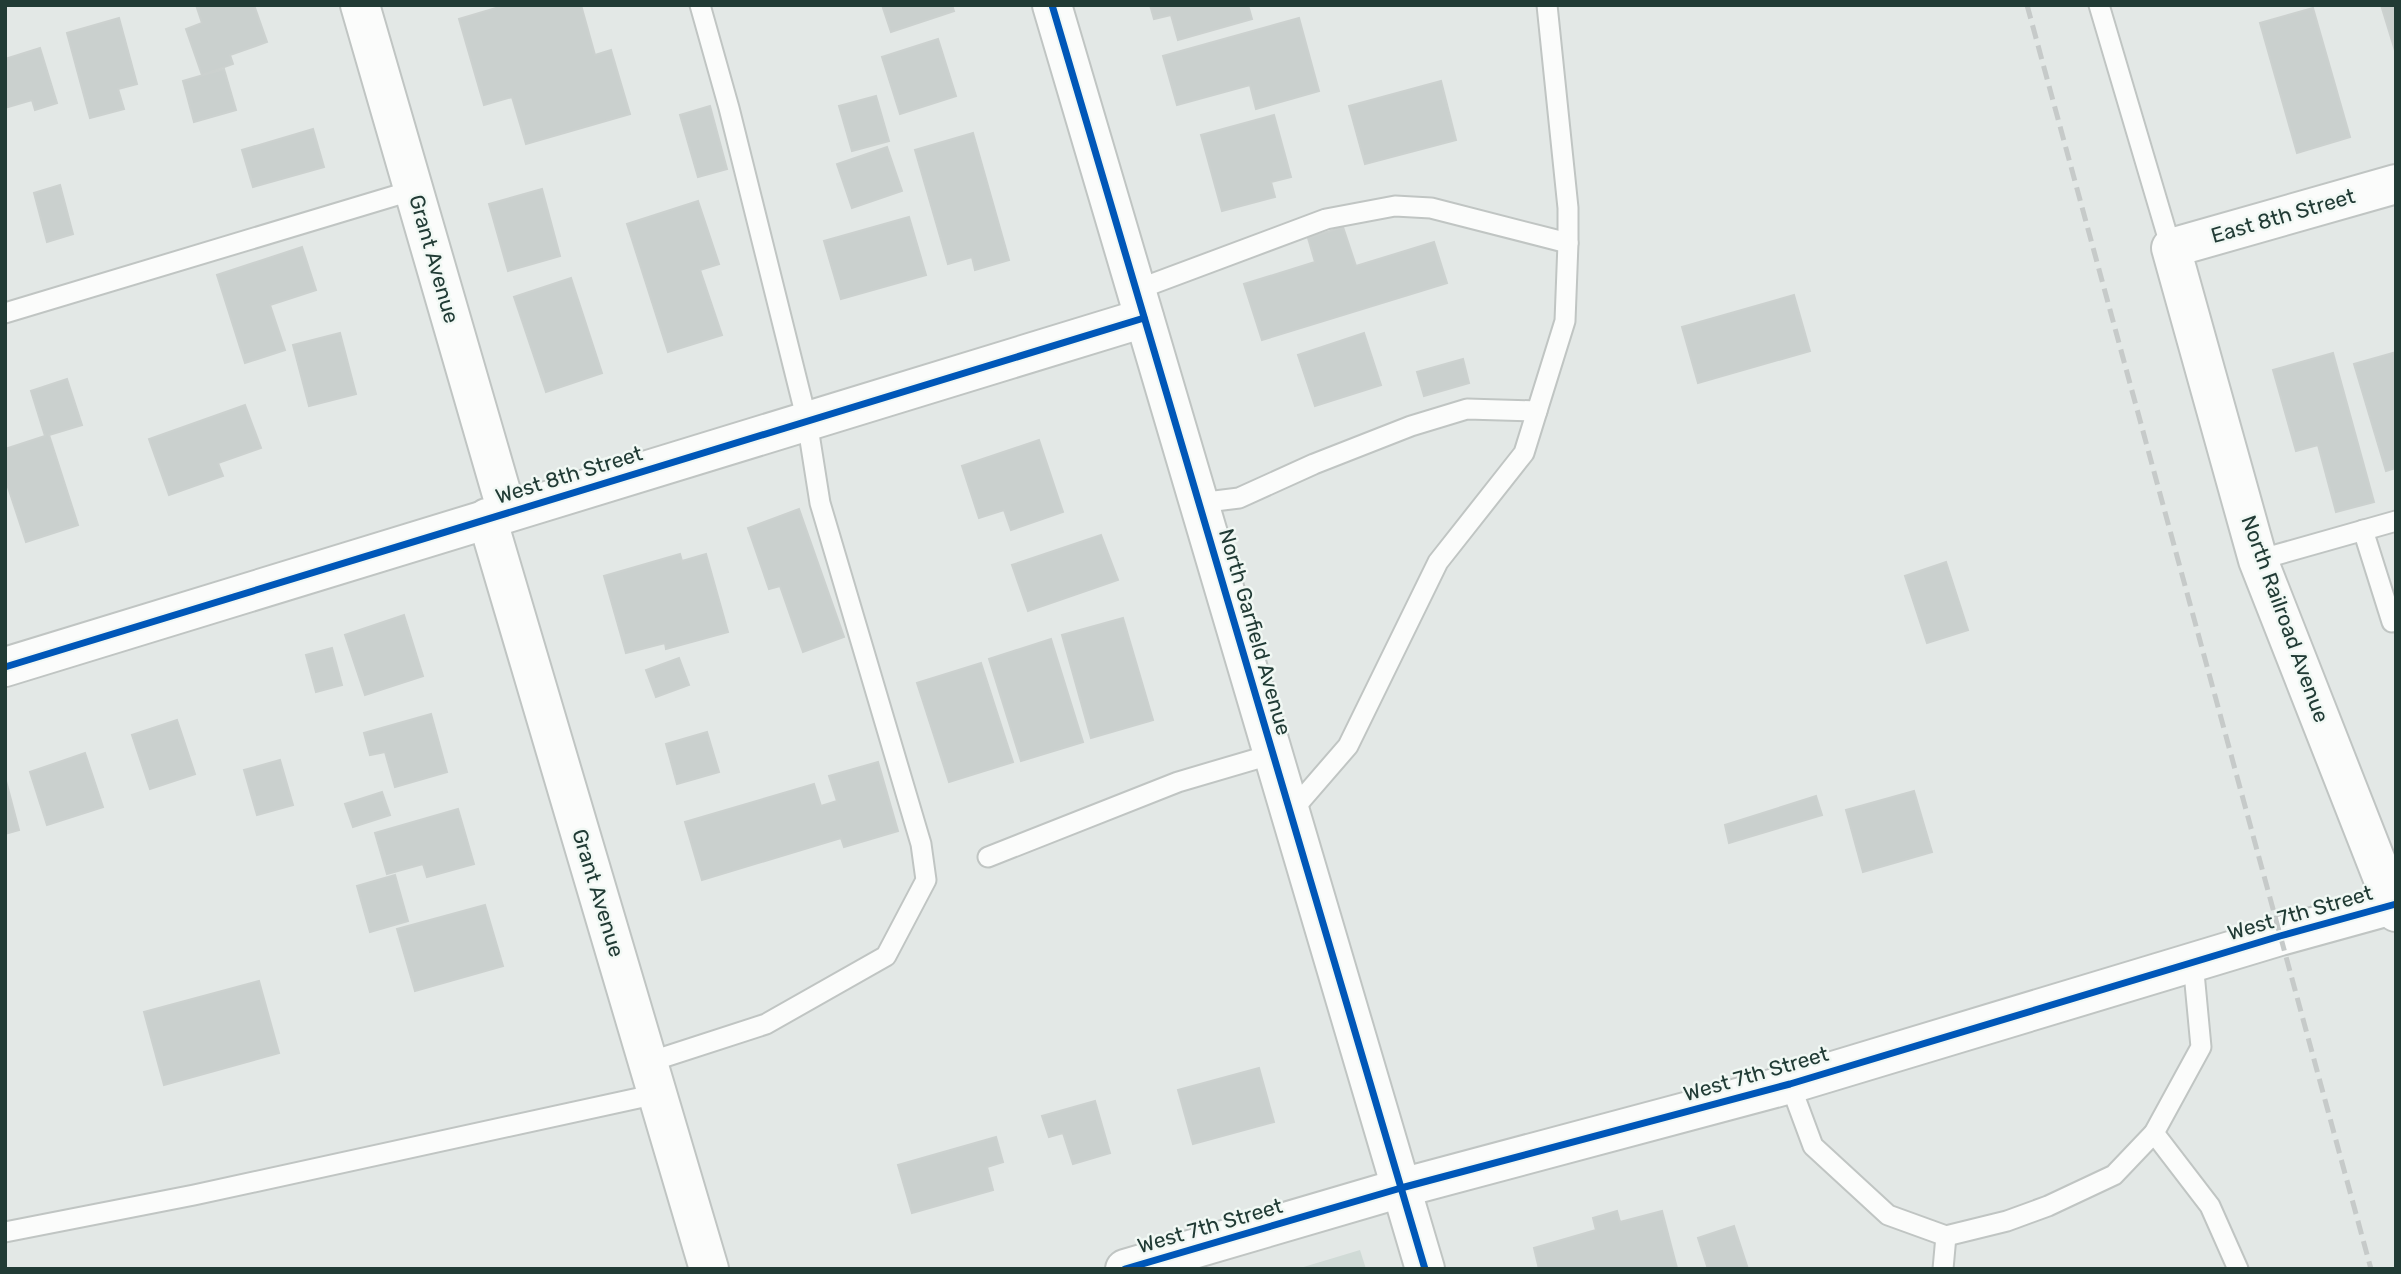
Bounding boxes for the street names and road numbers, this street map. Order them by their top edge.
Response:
street label: East 8th Street [2208,183,2358,248]
street label: Grant Avenue [404,192,465,326]
street label: West 8th Street [492,440,645,509]
street label: North Railroad Avenue [2236,512,2335,726]
street label: North Garfield Avenue [1214,526,1297,738]
street label: Grant Avenue [567,826,630,960]
street label: West 7th Street [2224,880,2375,945]
street label: West 7th Street [1680,1041,1831,1106]
street label: West 7th Street [1134,1193,1285,1258]

